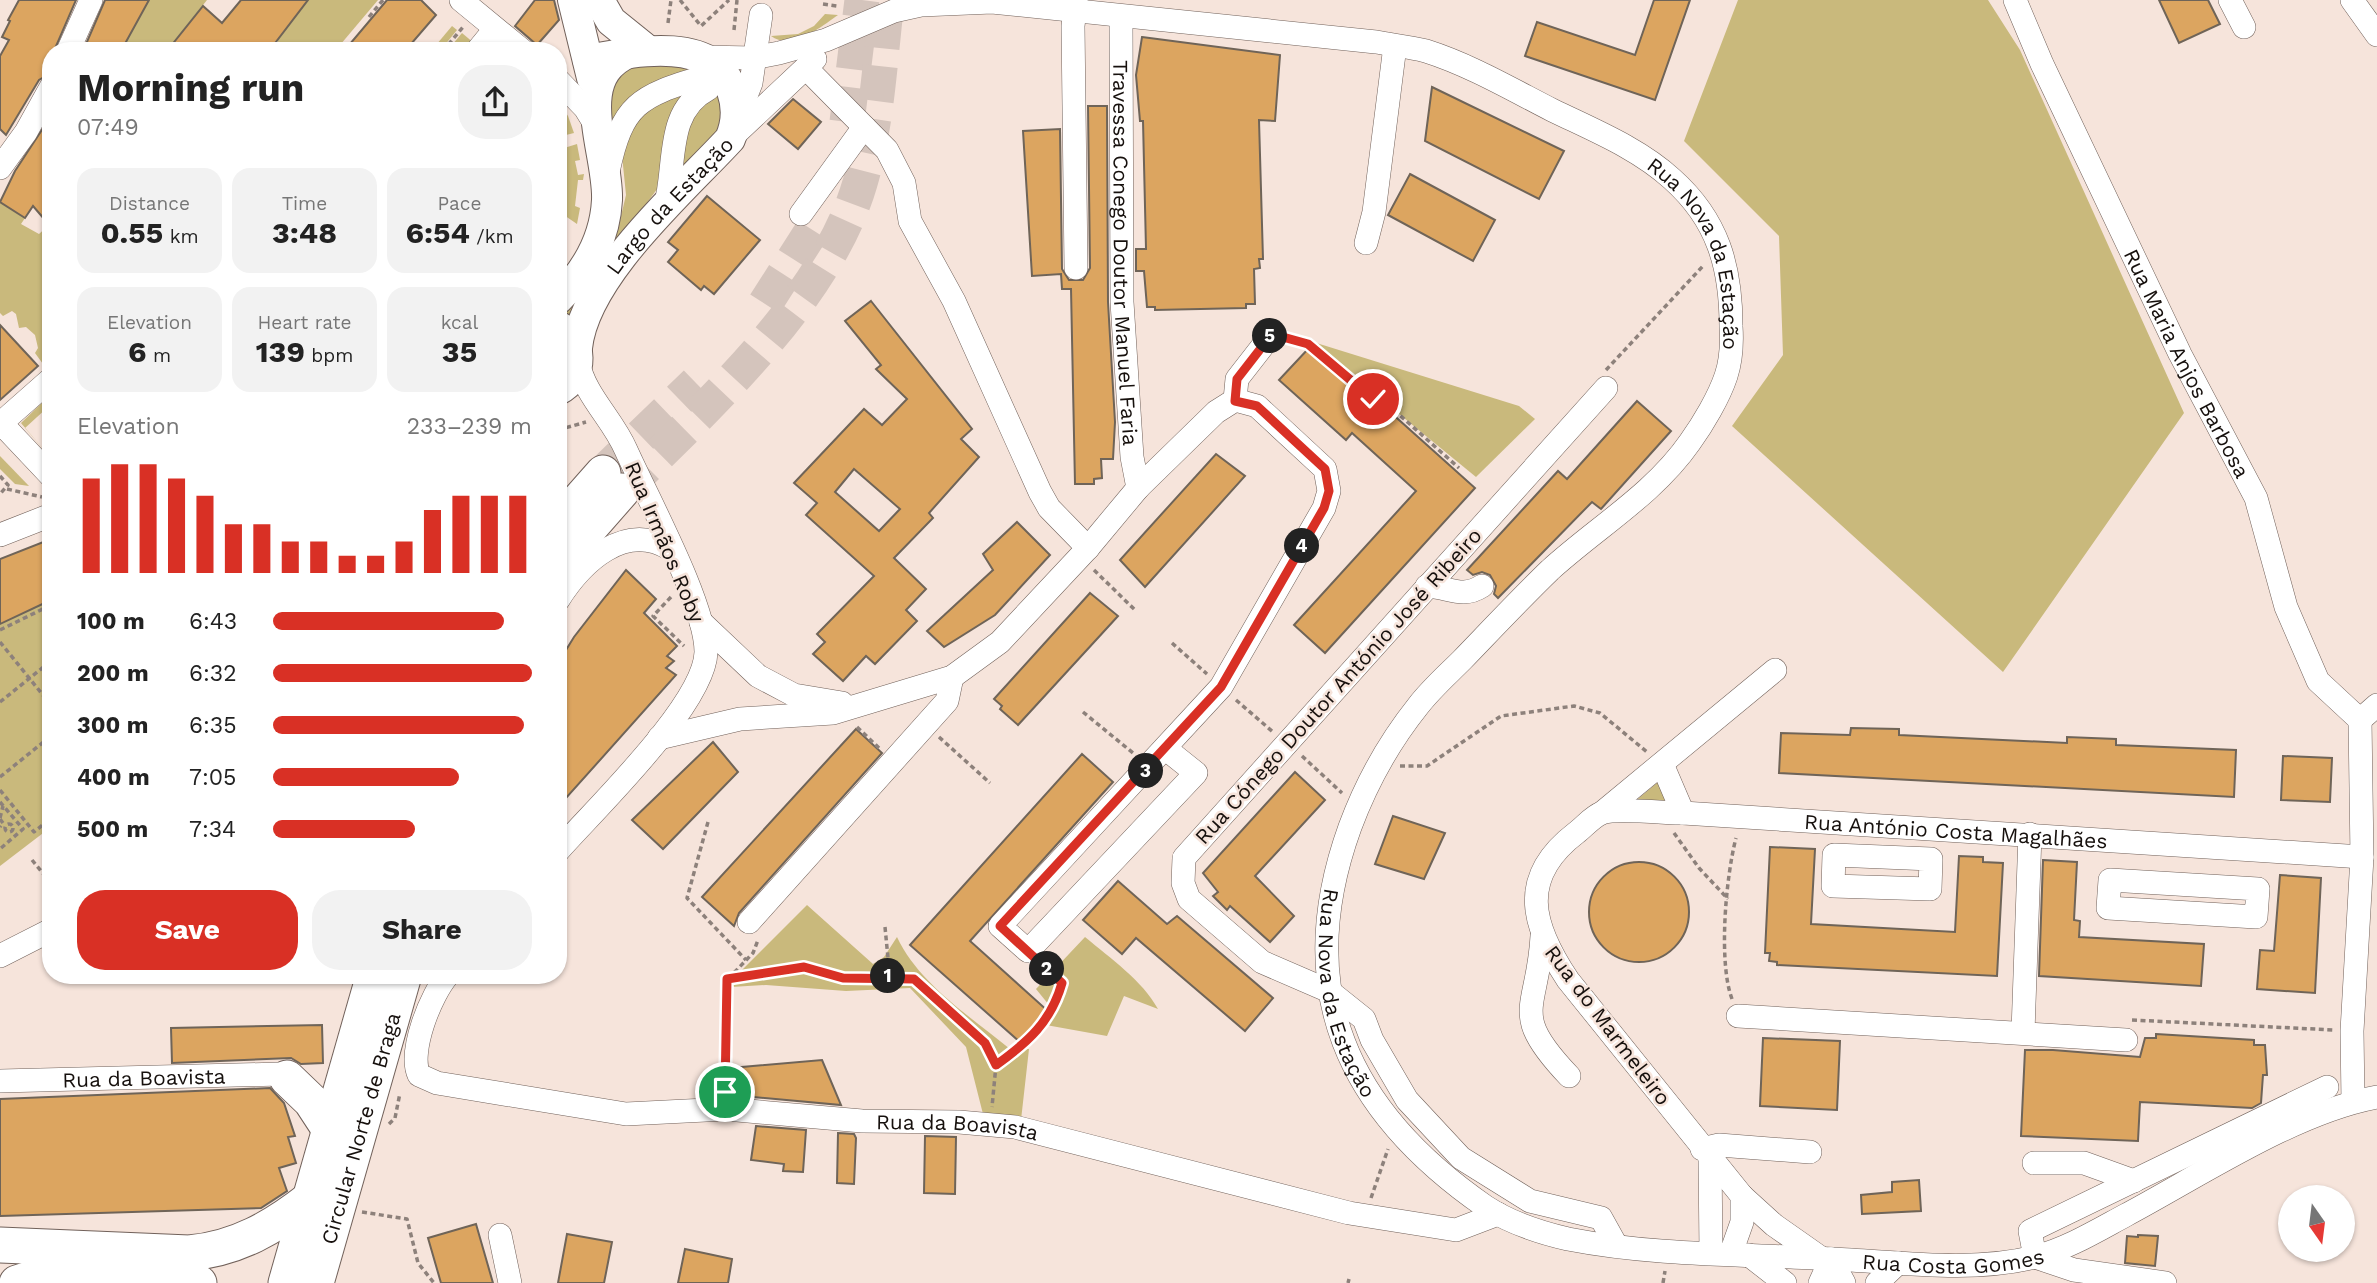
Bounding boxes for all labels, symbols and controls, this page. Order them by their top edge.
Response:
street label: Travessa Conego Doutor Manuel Faria [1109,60,1144,446]
button: share [458,65,532,139]
text: Morning run [77,66,304,110]
text: 07:49 [77,114,139,141]
street label: Largo da Estação [600,132,738,279]
street label: Rua Nova da Estação [1643,152,1744,350]
text: Distance [109,192,190,215]
text: Time [282,192,327,215]
text: Pace [438,192,481,215]
text: 0.55 [100,215,163,250]
text: 3:48 [272,215,337,250]
text: 6:54 [405,215,470,250]
text: km [163,225,199,248]
text: /km [470,225,514,248]
street label: Rua Maria Anjos Barbosa [2119,245,2255,482]
text: Elevation [107,311,192,334]
text: Heart rate [258,311,351,334]
text: kcal [441,311,478,334]
pin: 5 [1252,318,1288,354]
text: 5 [1264,324,1275,347]
text: 6 [128,334,146,369]
text: 139 [256,334,305,369]
text: 35 [442,334,477,369]
text: m [146,344,171,367]
text: bpm [305,344,353,367]
pin [1343,369,1403,429]
icon: check [1354,380,1392,418]
text: Elevation [77,413,180,440]
text: 233–239 m [407,413,532,440]
street label: Rua Irmãos Roby [620,458,710,626]
street label: Rua Cónego Doutor António José Ribeiro [1189,523,1487,849]
pin: 4 [1284,528,1320,564]
text: 4 [1295,534,1308,557]
text: 100 m [77,608,145,635]
text: 6:43 [189,608,237,635]
text: 200 m [77,660,149,687]
text: 6:32 [189,660,237,687]
text: 300 m [77,712,148,739]
text: 6:35 [189,712,237,739]
pin: 3 [1128,754,1164,788]
text: 3 [1140,759,1151,782]
text: 400 m [77,764,150,791]
text: 7:05 [189,764,236,791]
street label: Rua António Costa Magalhães [1804,808,2108,853]
text: 500 m [77,816,148,843]
text: 7:34 [189,816,236,843]
street label: Rua Nova da Estação [1314,887,1382,1102]
button: Save [77,890,298,970]
button: Share [312,890,532,970]
street label: Rua do Marmeleiro [1540,940,1676,1110]
pin: 2 [1030,951,1064,986]
text: 2 [1041,957,1052,980]
pin: 1 [870,958,906,993]
text: 1 [883,964,892,987]
street label: Circular Norte de Braga [315,1009,405,1247]
pin [695,1062,755,1122]
street label: Rua da Boavista [62,1063,226,1092]
icon: arrive [706,1073,744,1111]
street label: Rua da Boavista [876,1109,1041,1145]
north arrow [2278,1185,2356,1262]
map controls [2278,1185,2355,1262]
street label: Rua Costa Gomes [1861,1243,2047,1278]

